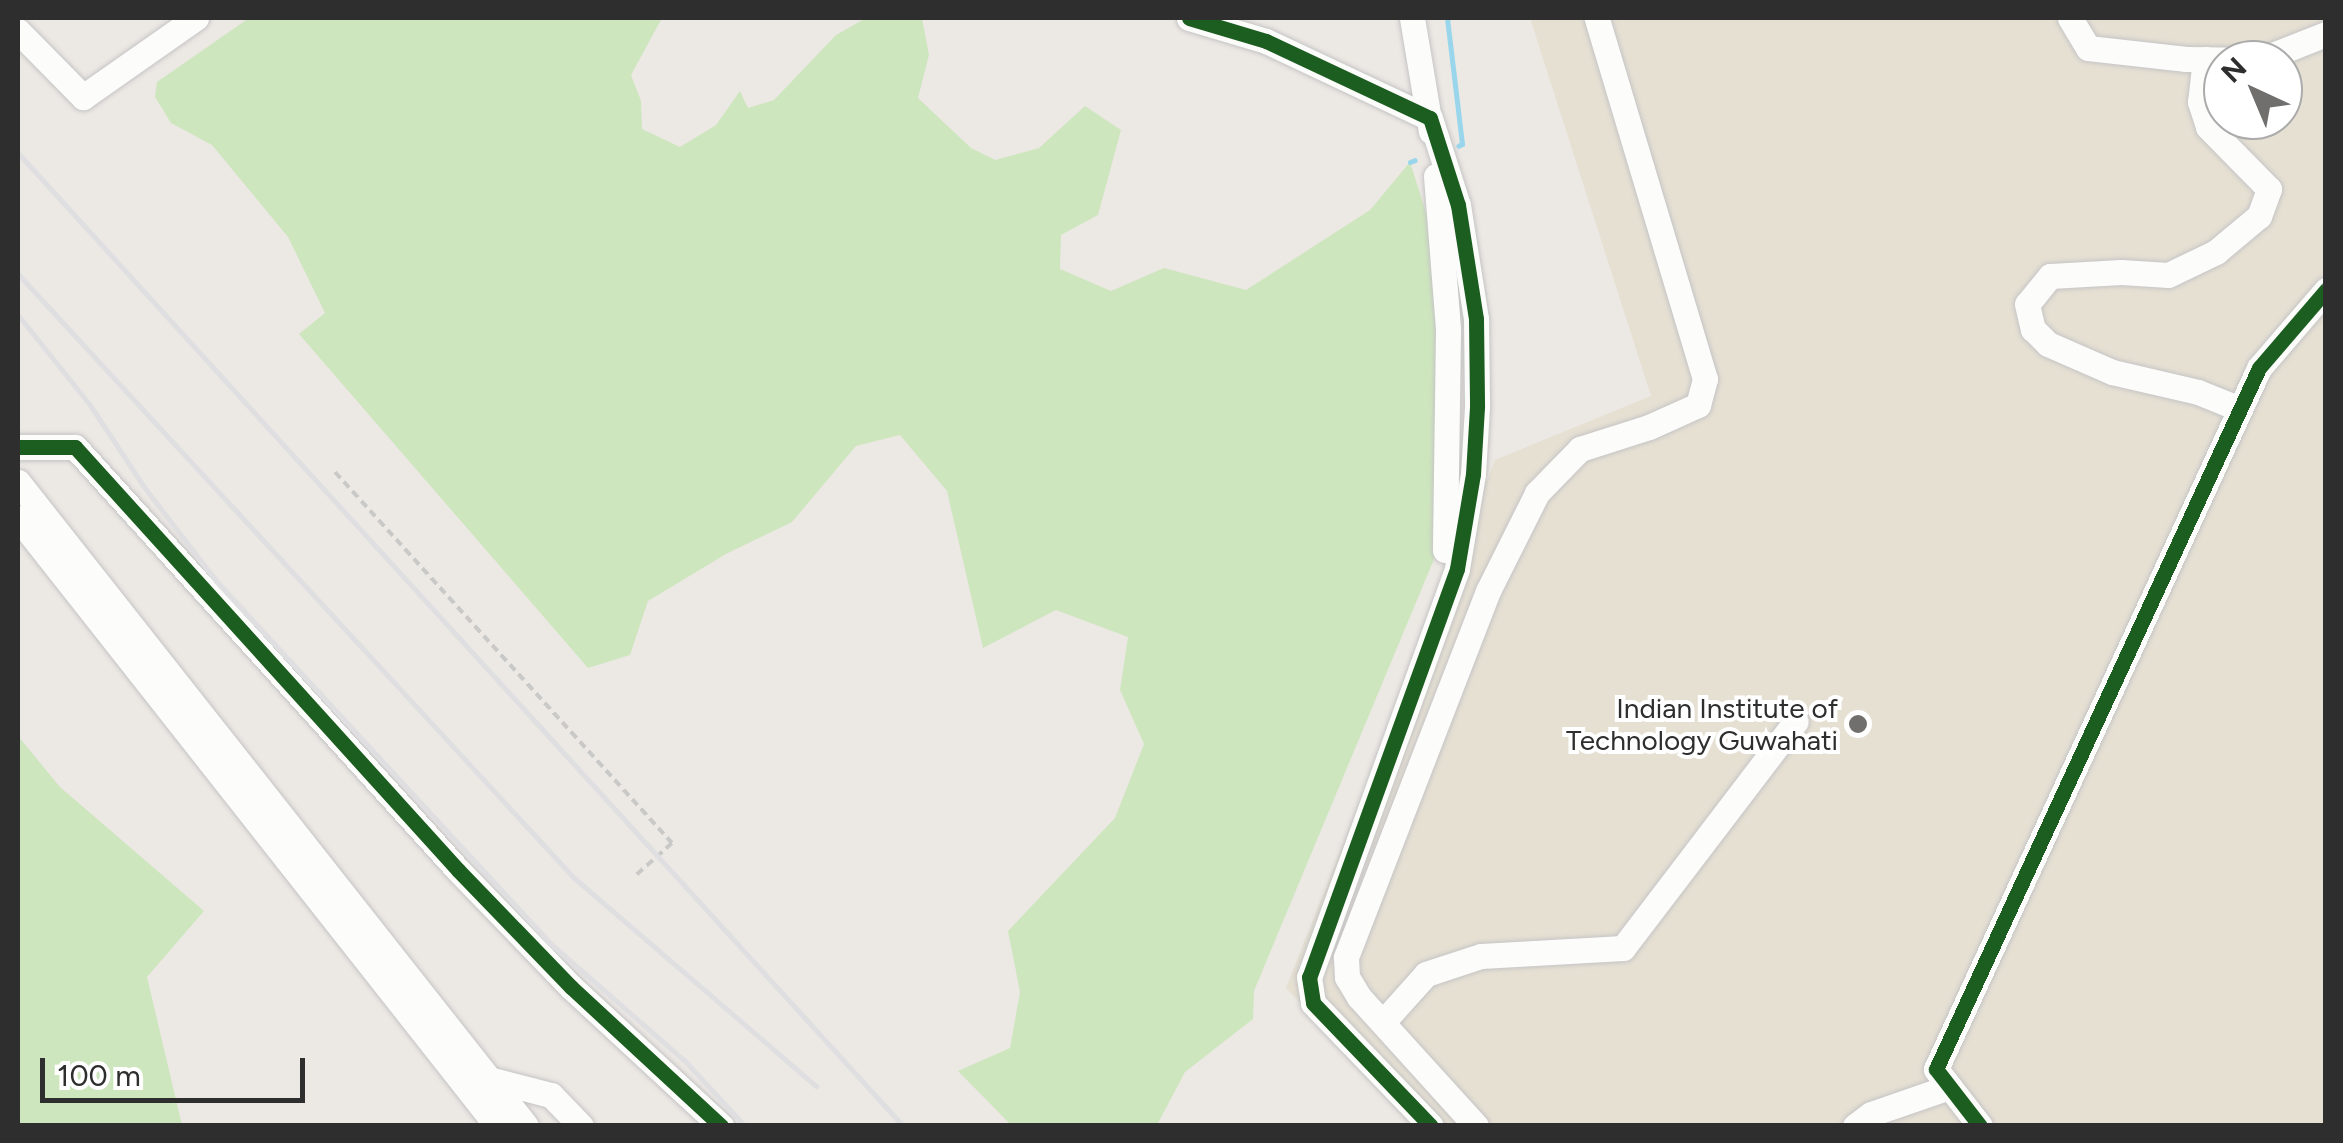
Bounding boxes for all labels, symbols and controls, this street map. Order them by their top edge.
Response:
north arrow [2203,40,2303,140]
text: N [2214,50,2253,90]
place label: Indian Institute of Technology Guwahati [1566,691,1838,757]
marker: Indian Institute of Technology Guwahati [1847,713,1869,735]
scale bar [45,1038,310,1100]
text: 100 m [57,1057,141,1094]

